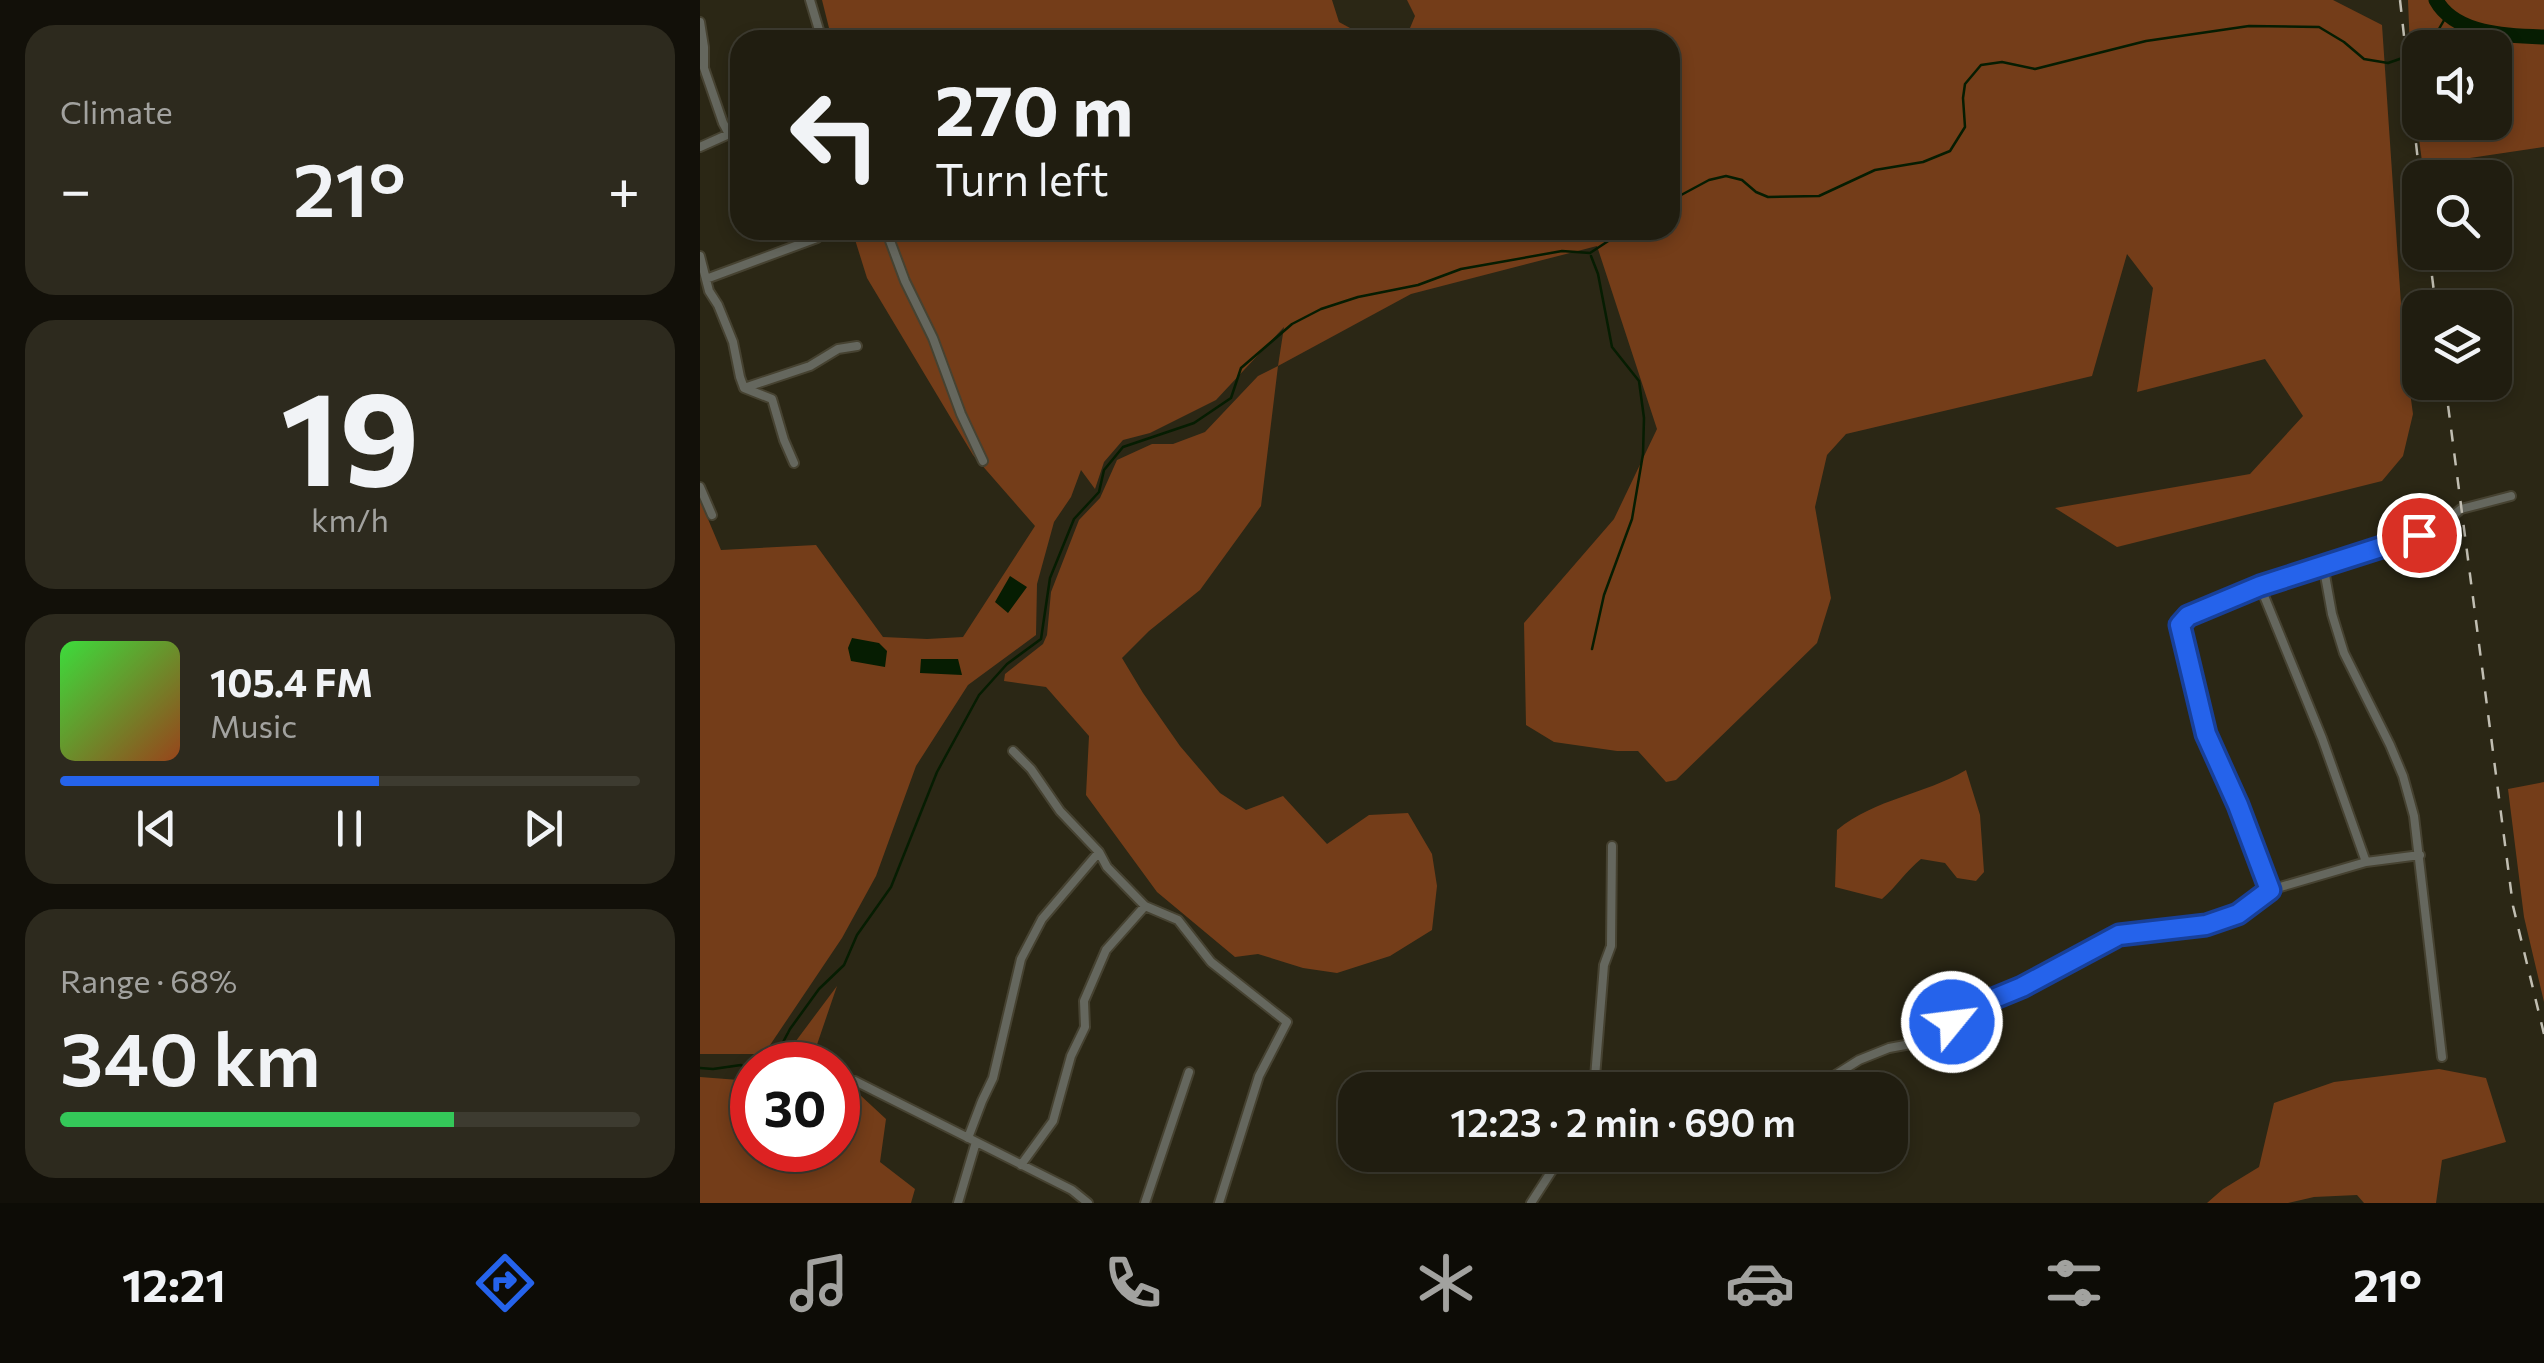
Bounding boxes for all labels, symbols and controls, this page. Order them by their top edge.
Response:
map controls [2402,30,2512,400]
button: sound [2402,30,2512,140]
text: 270 m [935,65,1133,150]
icon: left [770,70,900,200]
text: Climate [60,91,173,131]
text: 21° [293,141,406,232]
text: Turn left [935,150,1109,205]
text: − [60,154,91,221]
text: + [608,154,640,221]
button: search [2402,160,2512,270]
button: layers [2402,290,2512,400]
text: 19 [280,354,420,513]
pin [2377,493,2462,578]
text: km/h [311,499,389,539]
icon: arrive [2392,508,2447,563]
text: 105.4 FM [210,658,373,705]
text: Music [210,705,297,745]
icon: previous [129,801,184,856]
icon: pause [322,801,377,856]
icon: next [516,801,571,856]
text: Range · 68% [60,960,237,1000]
position arrow [1900,970,2004,1074]
text: 340 km [60,1010,321,1101]
speed limit sign: 30 [730,1042,860,1172]
text: 12:23 · 2 min · 690 m [1450,1098,1796,1145]
icon: directions [470,1248,540,1318]
icon: music [784,1248,854,1318]
icon: phone [1098,1248,1168,1318]
icon: climate [1411,1248,1481,1318]
icon: car [1725,1248,1795,1318]
icon: filters [2039,1248,2109,1318]
text: 12:21 [122,1256,226,1311]
text: 21° [2353,1256,2422,1311]

